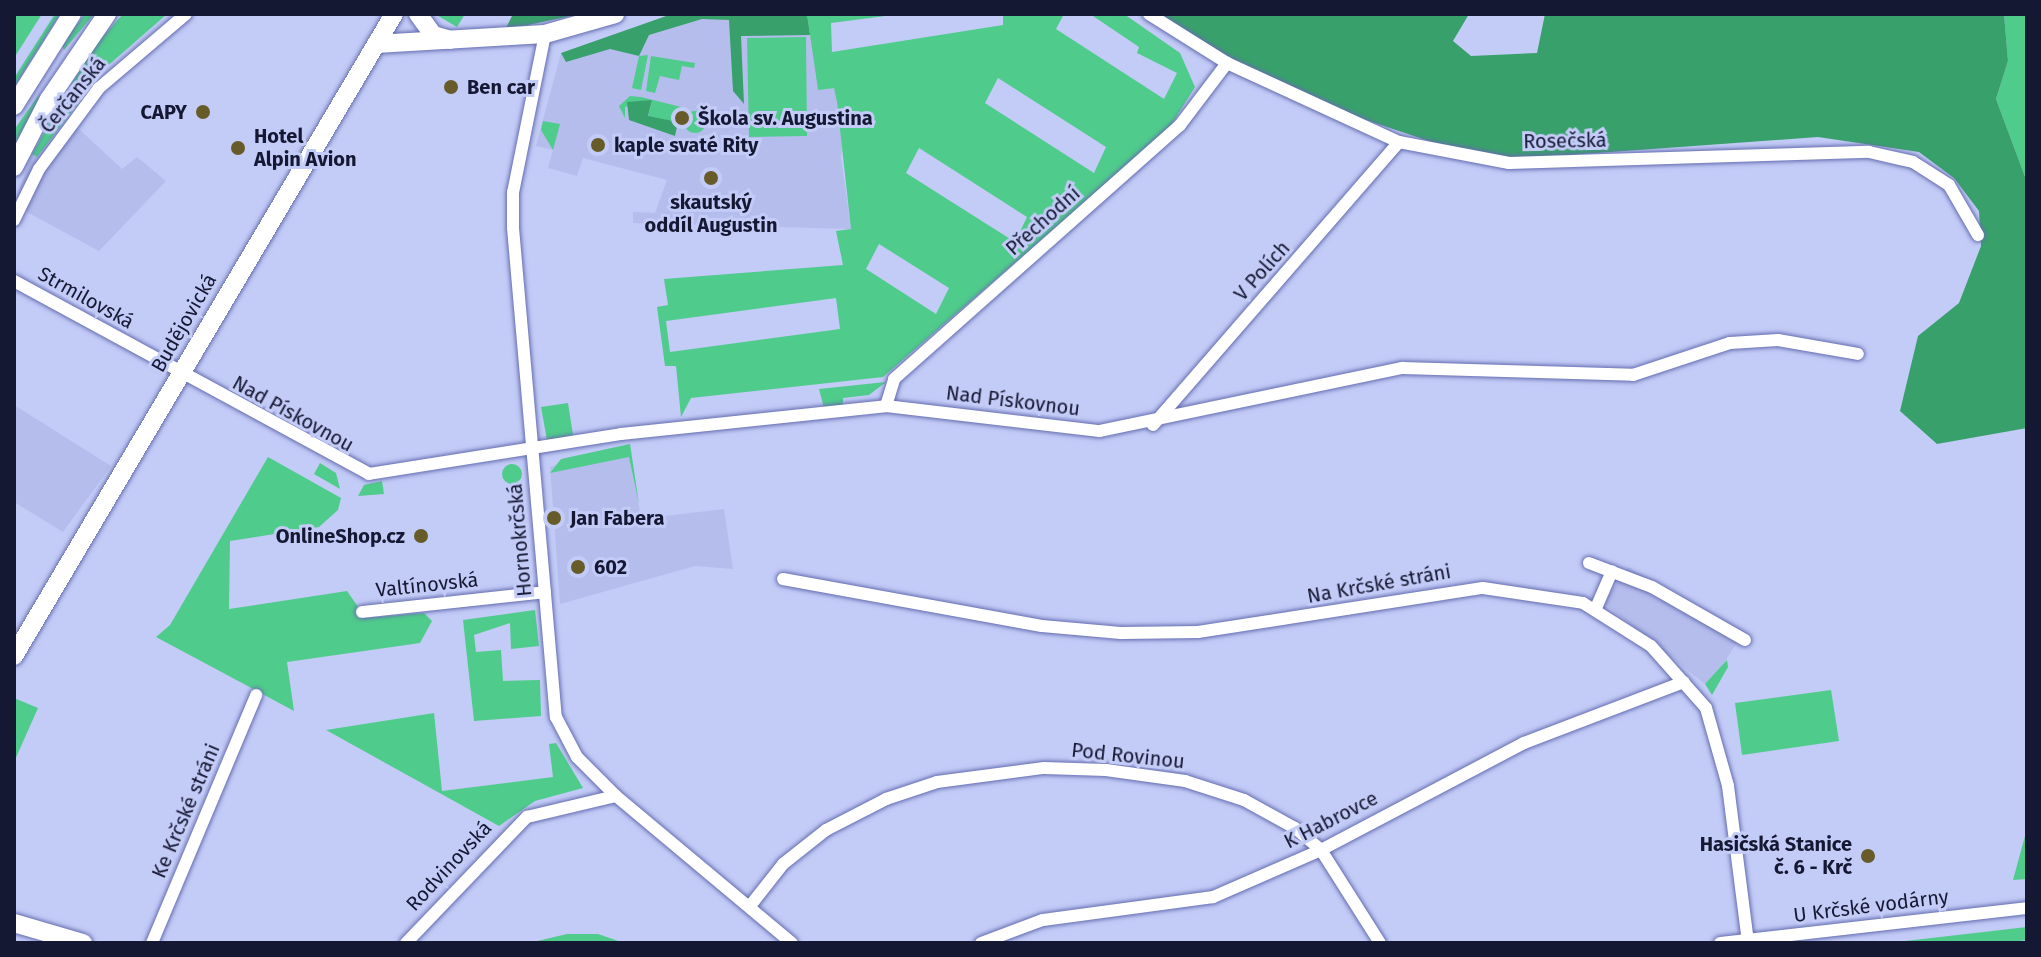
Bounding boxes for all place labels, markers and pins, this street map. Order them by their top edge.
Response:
place label: Ben car [467,75,535,99]
marker: Ben car [442,78,460,96]
place label: CAPY [141,100,187,124]
marker: CAPY [194,103,212,121]
place label: Škola sv. Augustina [698,106,873,130]
marker: Škola sv. Augustina [673,109,691,127]
place label: Hotel Alpin Avion [254,124,357,171]
place label: kaple svaté Rity [614,133,758,157]
marker: kaple svaté Rity [589,136,607,154]
marker: Hotel Alpin Avion [229,139,247,157]
marker: skautský oddíl Augustin [702,169,720,187]
place label: skautský oddíl Augustin [645,190,777,237]
place label: Jan Fabera [570,506,664,530]
marker: Jan Fabera [545,509,563,527]
place label: OnlineShop.cz [276,524,405,548]
marker: OnlineShop.cz [412,527,430,545]
place label: 602 [594,555,627,579]
marker: 602 [569,558,587,576]
place label: Hasičská Stanice č. 6 - Krč [1700,832,1852,879]
marker: Hasičská Stanice č. 6 - Krč [1859,847,1877,865]

